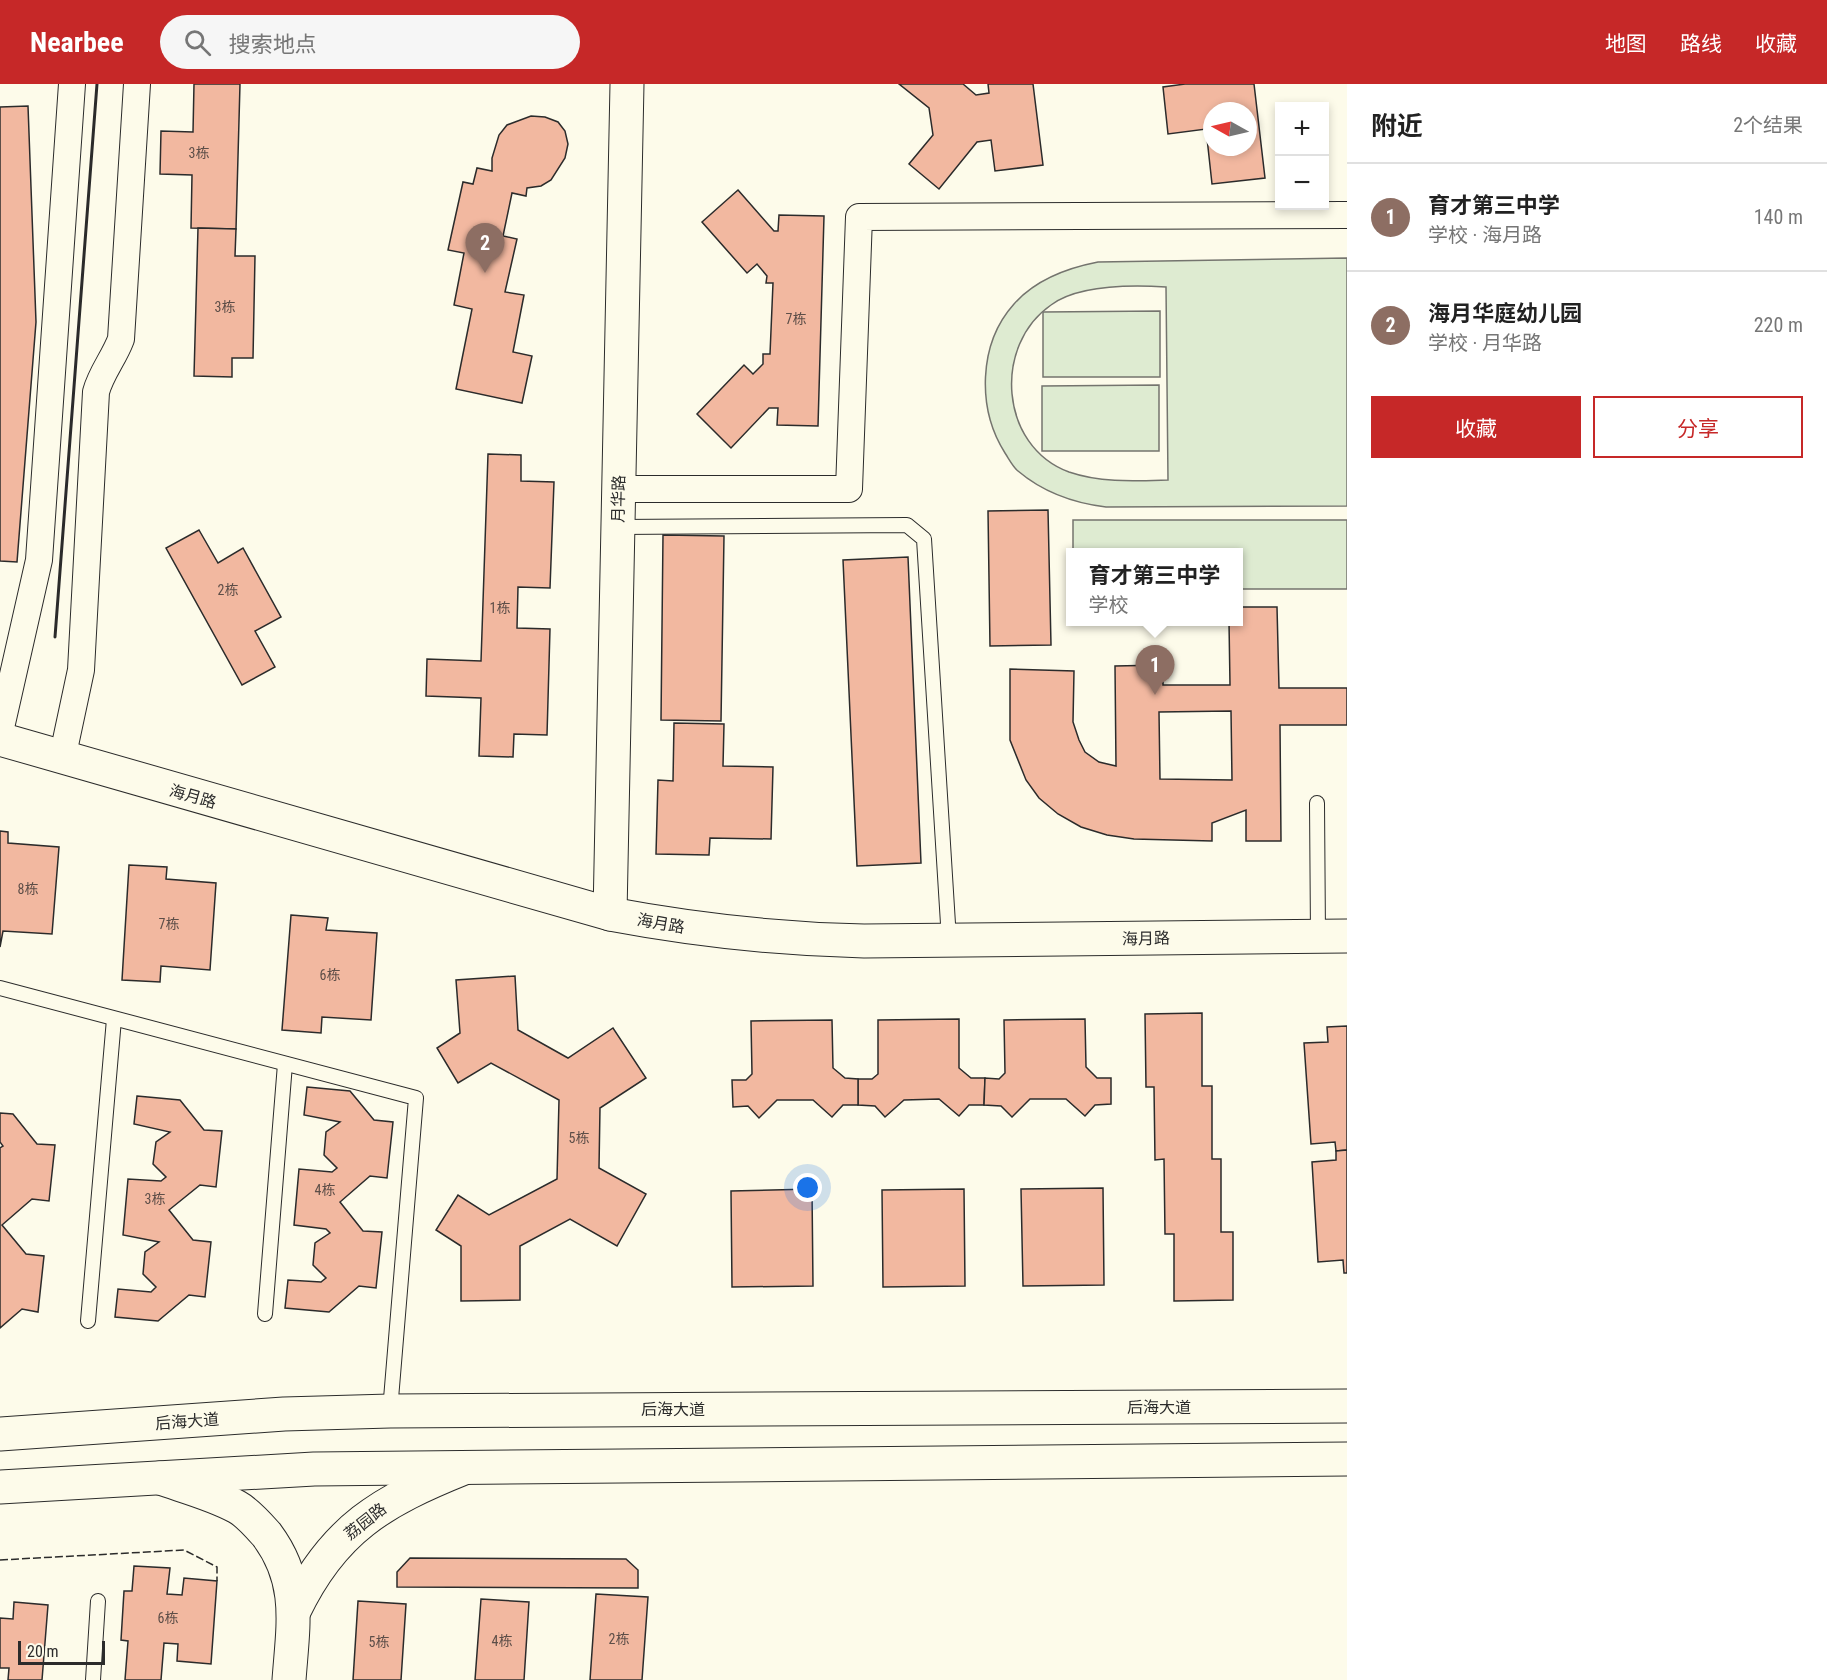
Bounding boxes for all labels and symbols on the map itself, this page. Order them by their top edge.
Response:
north arrow [1203,102,1257,156]
house number: 3栋 [189,145,209,161]
pin: 2 [466,224,504,273]
house number: 3栋 [215,299,235,315]
house number: 7栋 [786,311,806,327]
street label: 月华路 [609,475,628,523]
house number: 2栋 [218,582,238,598]
house number: 1栋 [490,600,510,616]
pin: 1 [1136,646,1174,695]
street label: 海月路 [167,781,219,812]
house number: 8栋 [18,881,38,897]
street label: 海月路 [636,910,686,937]
house number: 7栋 [159,916,179,932]
street label: 海月路 [1122,929,1170,948]
house number: 6栋 [320,967,340,983]
house number: 5栋 [569,1130,589,1146]
your location [793,1173,822,1202]
house number: 4栋 [315,1182,335,1198]
house number: 3栋 [145,1191,165,1207]
street label: 后海大道 [1127,1398,1191,1417]
street label: 后海大道 [641,1400,705,1419]
street label: 后海大道 [154,1410,220,1433]
street label: 荔园路 [341,1499,390,1544]
house number: 6栋 [158,1610,178,1626]
house number: 2栋 [609,1631,629,1647]
house number: 4栋 [492,1633,512,1649]
house number: 5栋 [369,1634,389,1650]
scale bar [18,1638,105,1666]

